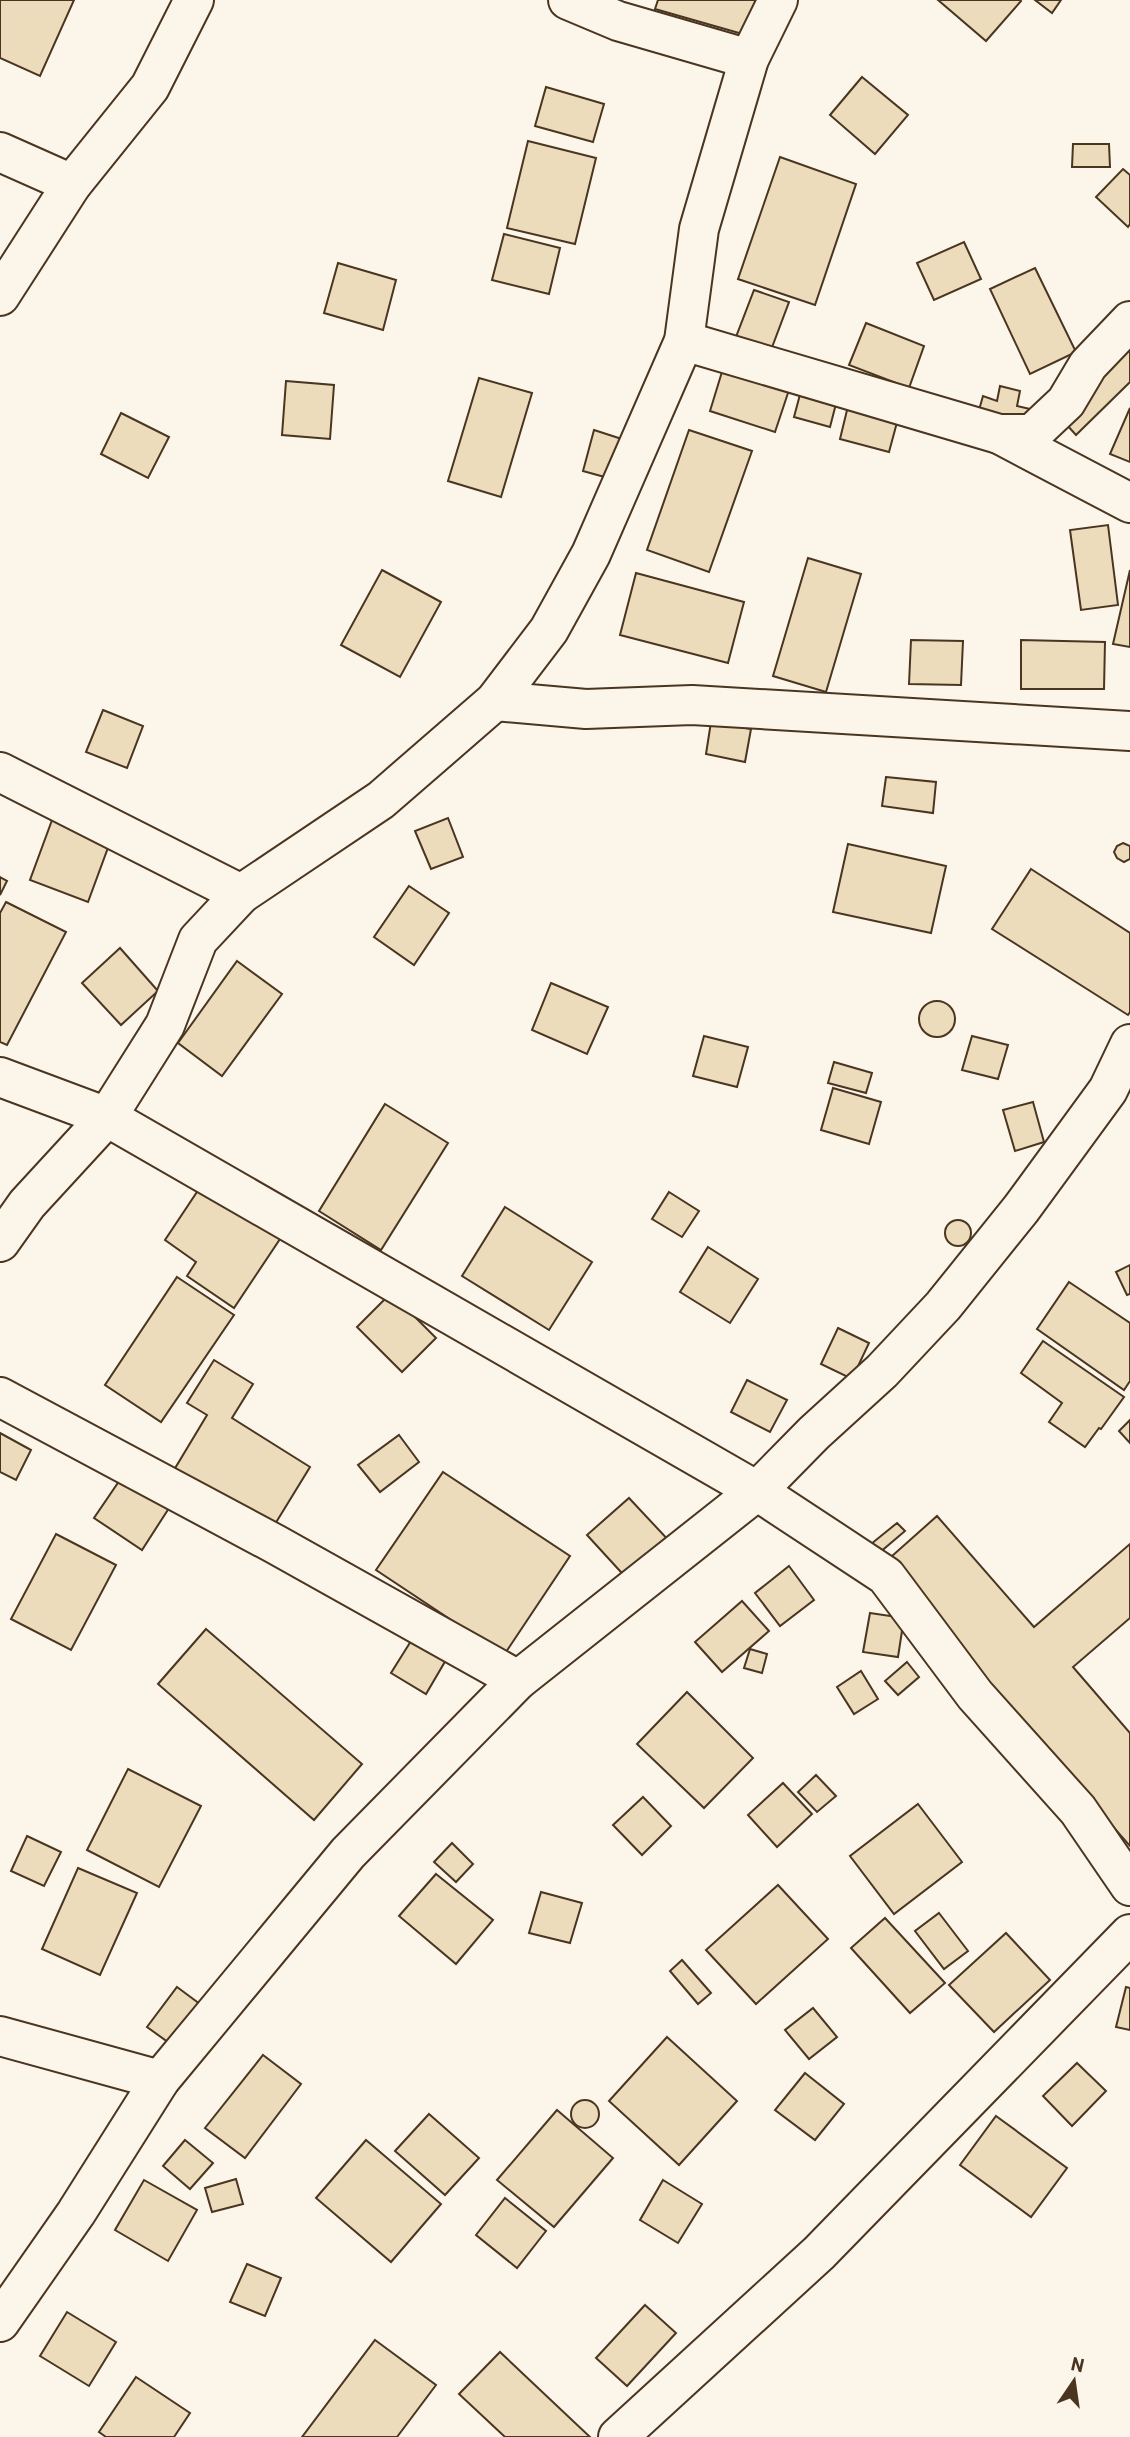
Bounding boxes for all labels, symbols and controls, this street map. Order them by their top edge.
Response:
north arrow [1039,2346,1109,2416]
text: N [1069,2351,1087,2377]

